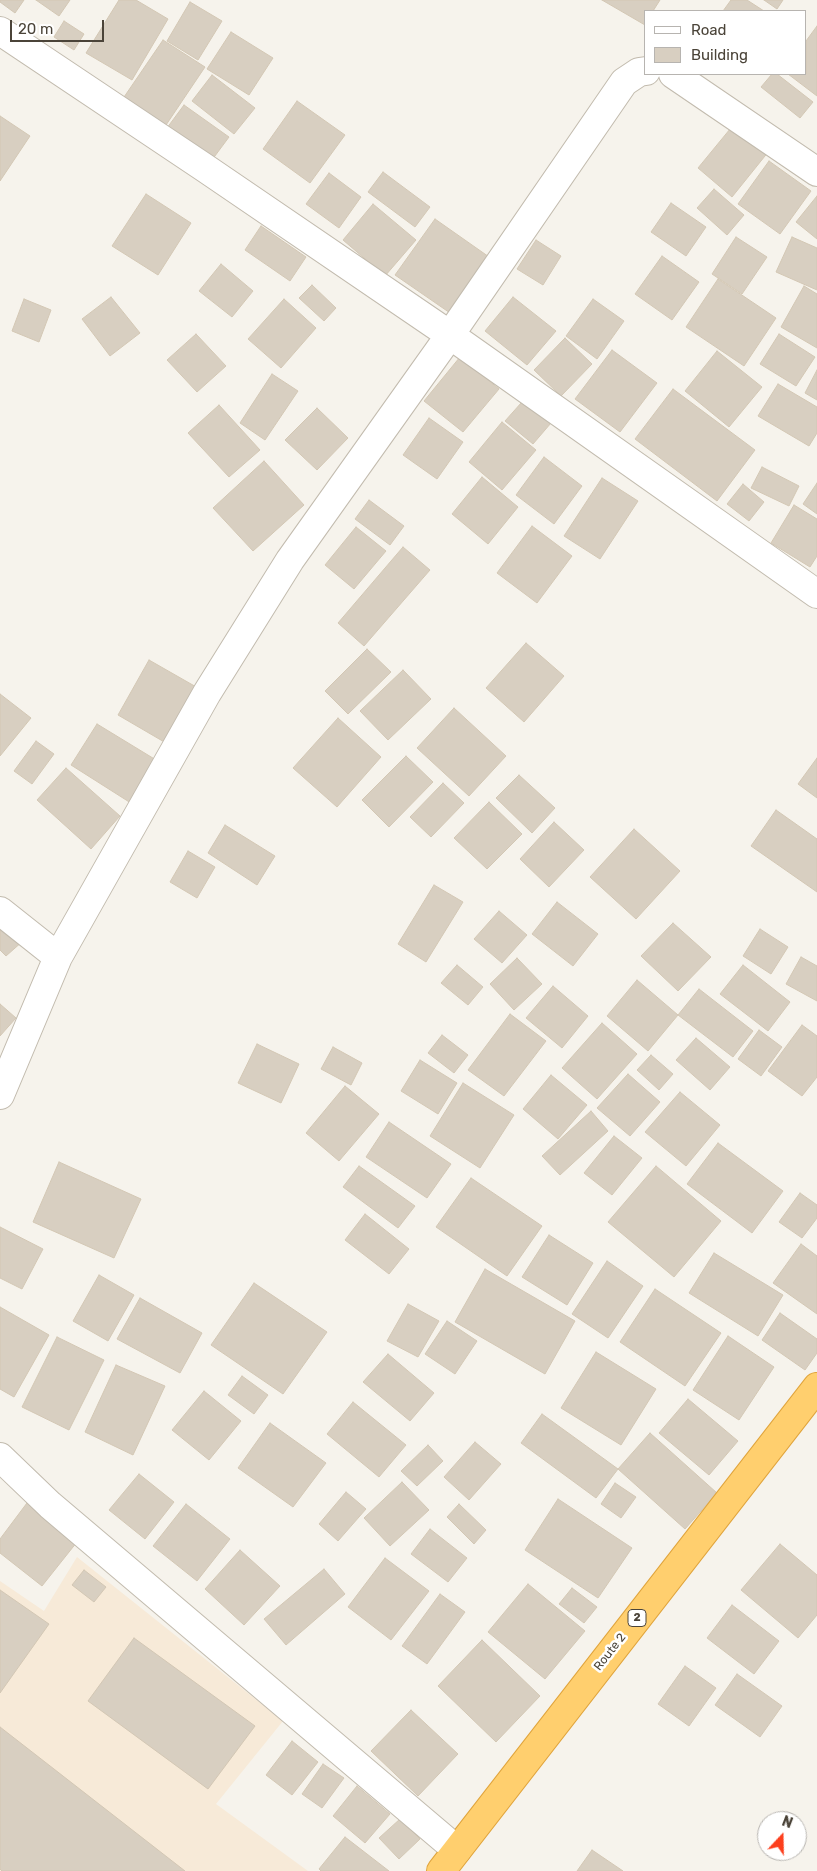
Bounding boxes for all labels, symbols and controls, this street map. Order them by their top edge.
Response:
scale bar [12,10,106,42]
legend [644,10,807,75]
text: 20 m [18,20,53,38]
text: Road [691,21,727,39]
text: Building [691,46,748,64]
road number: 2 [628,1610,646,1626]
street label: Route 2 [591,1631,629,1673]
north arrow [757,1811,807,1861]
text: N [779,1813,795,1832]

